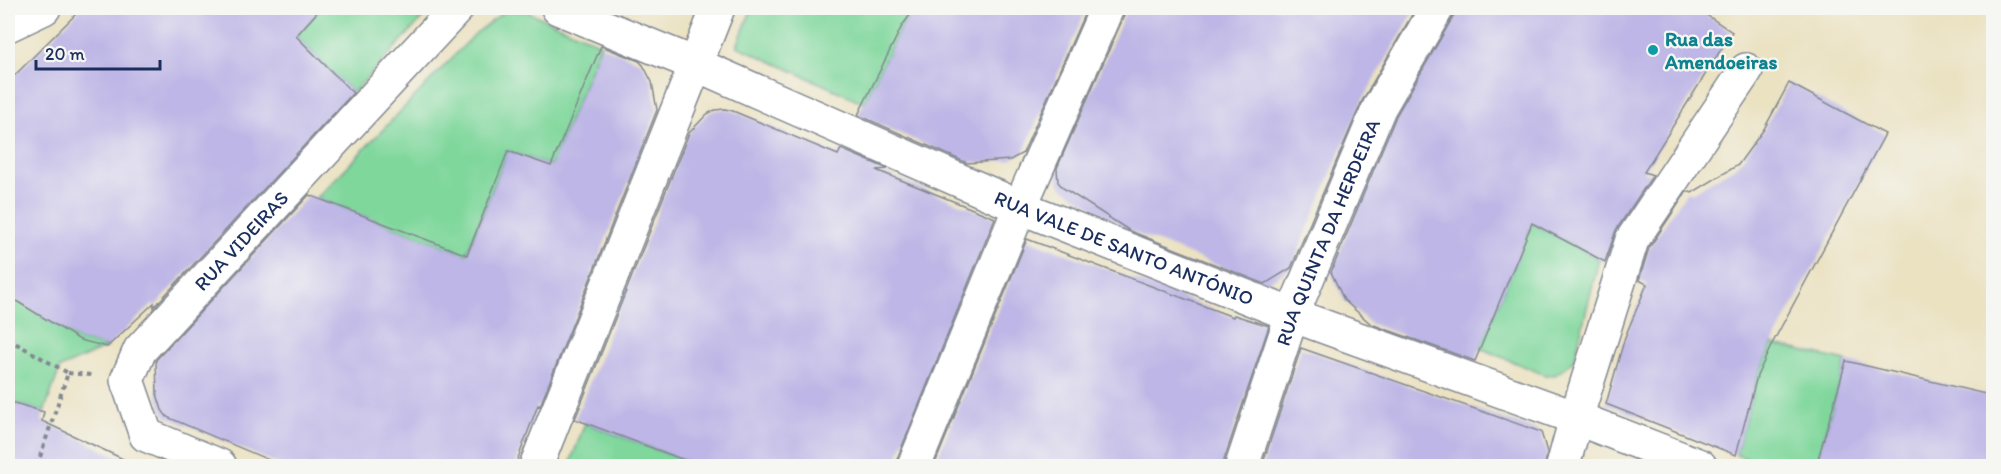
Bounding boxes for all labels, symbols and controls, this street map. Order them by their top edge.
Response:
place label: Rua das Amendoeiras [1664,27,1777,74]
scale bar [36,33,160,71]
text: 20 m [45,43,85,65]
marker: Rua das Amendoeiras [1646,43,1660,57]
street label: RUA QUINTA DA HERDEIRA [1271,115,1385,349]
street label: RUA VALE DE SANTO ANTÓNIO [991,185,1257,311]
street label: RUA VIDEIRAS [189,186,293,296]

